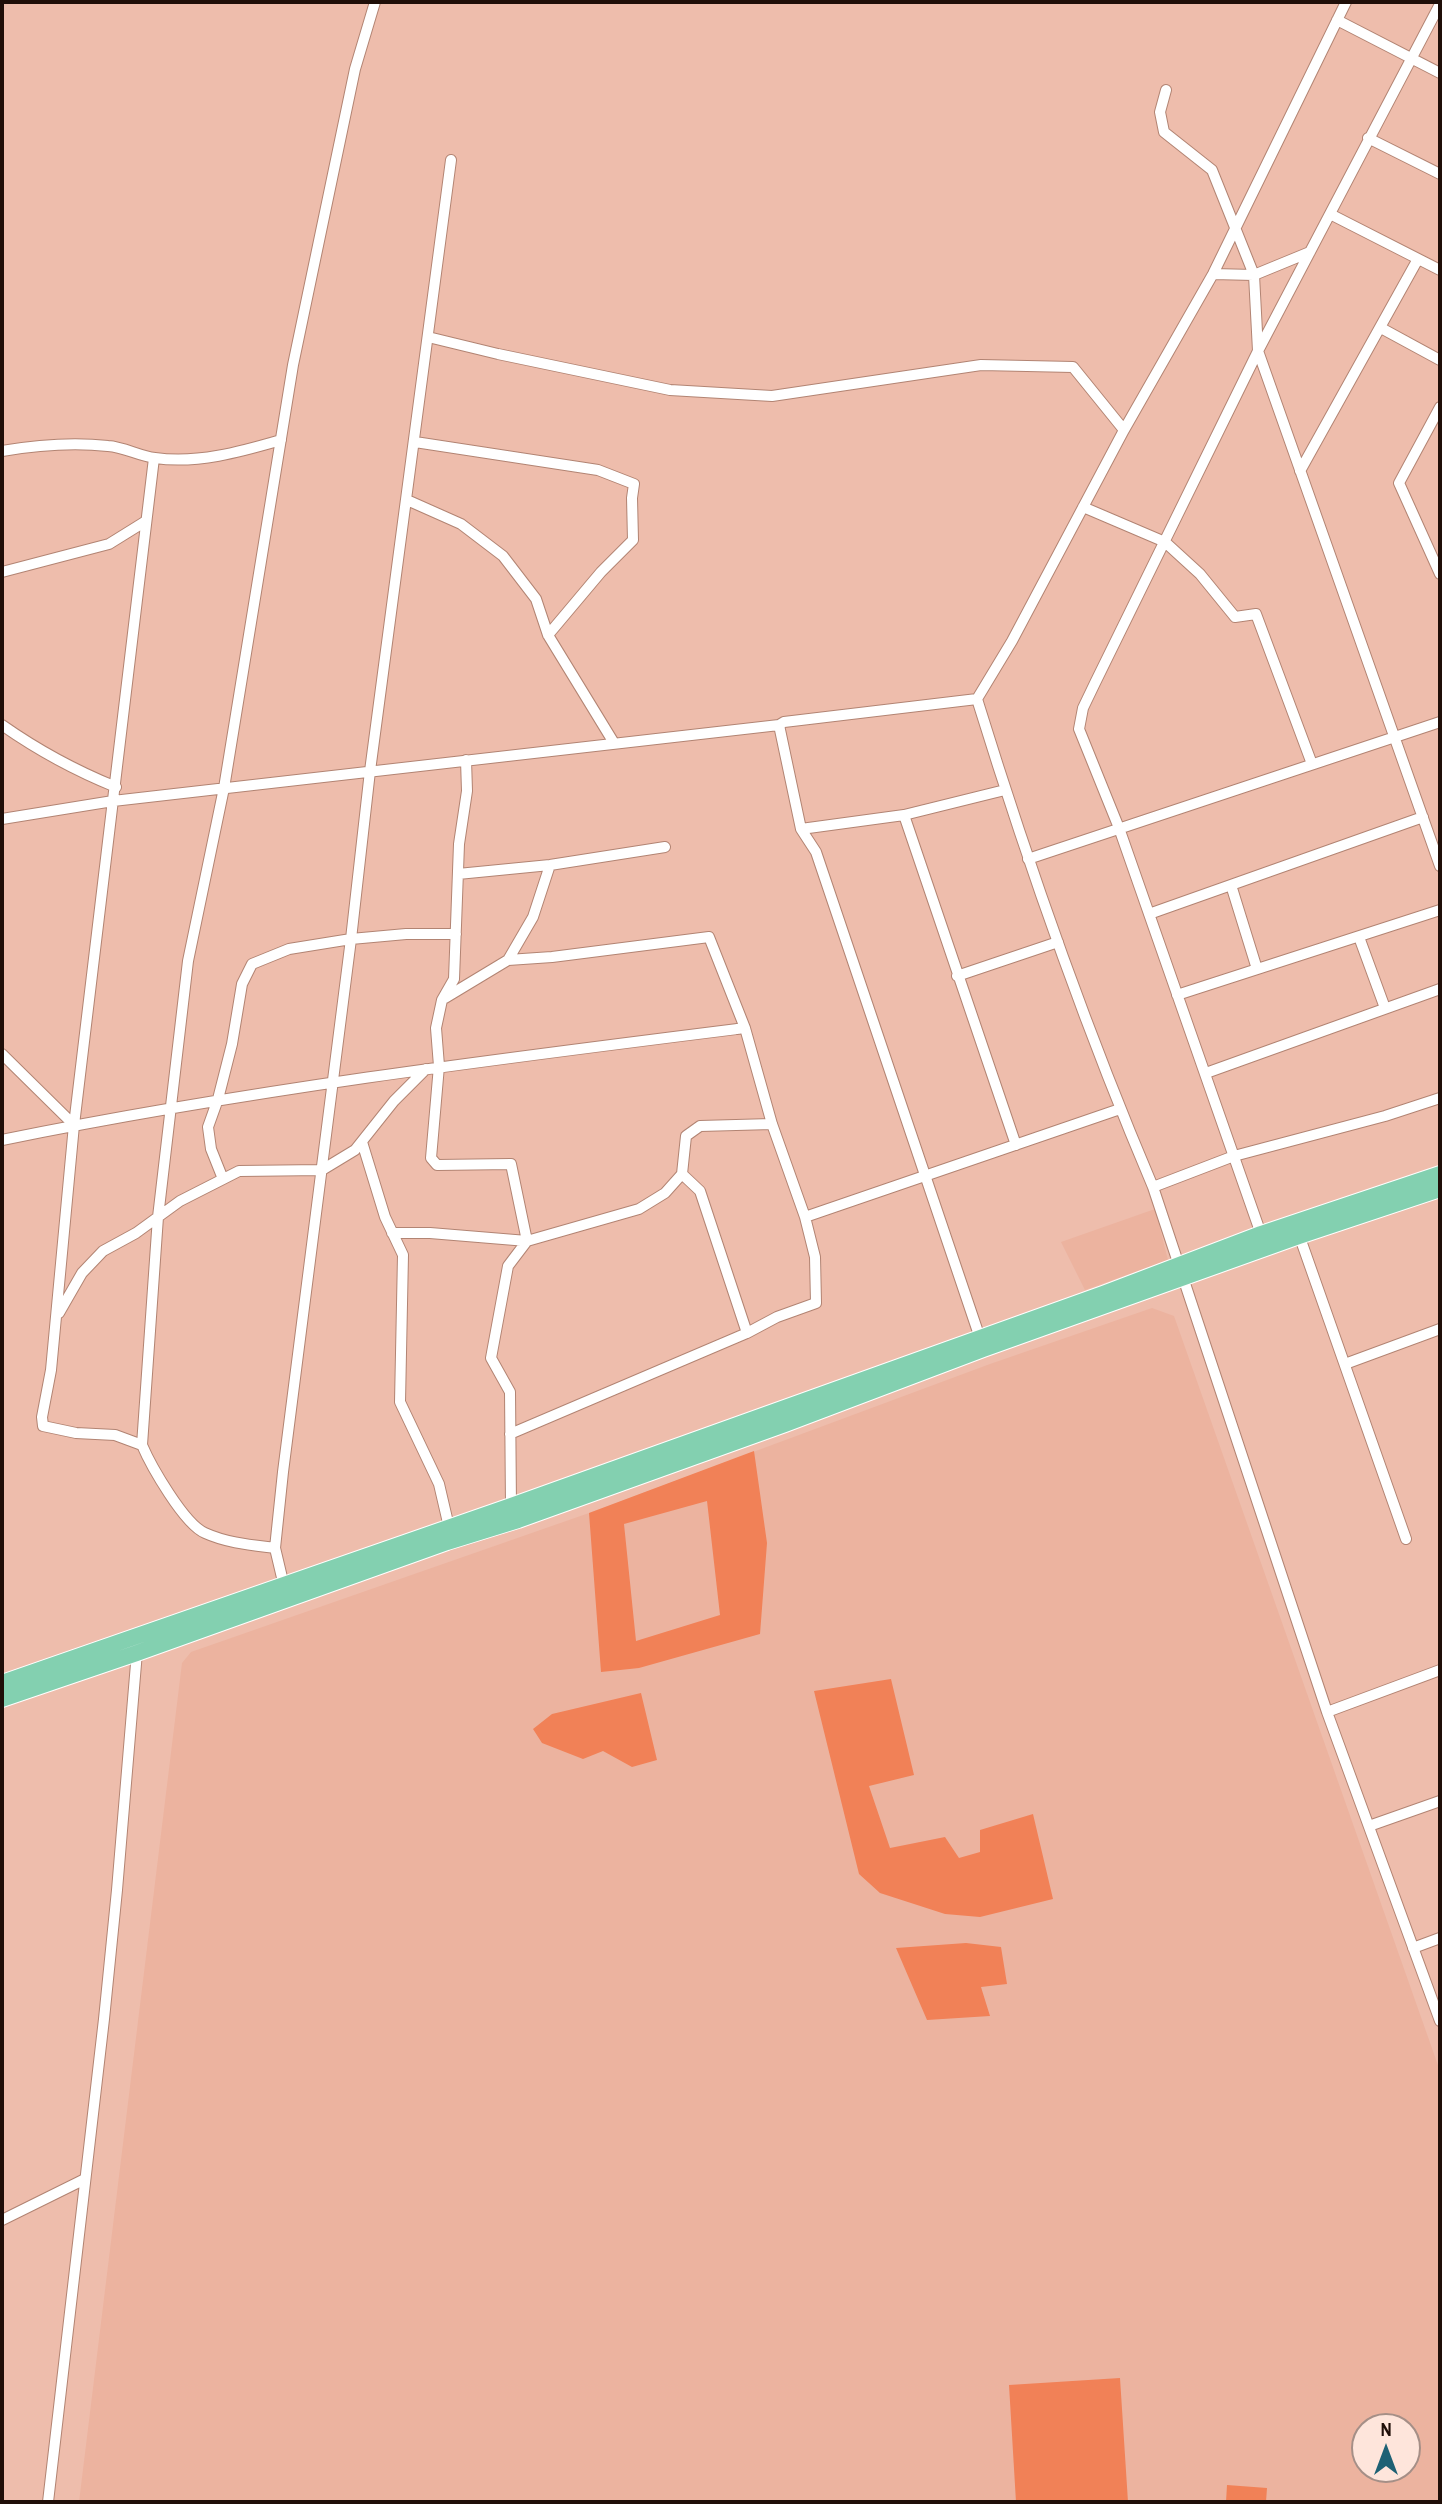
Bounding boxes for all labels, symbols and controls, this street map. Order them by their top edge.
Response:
north arrow [1351,2413,1421,2483]
text: N [1380,2416,1392,2442]

